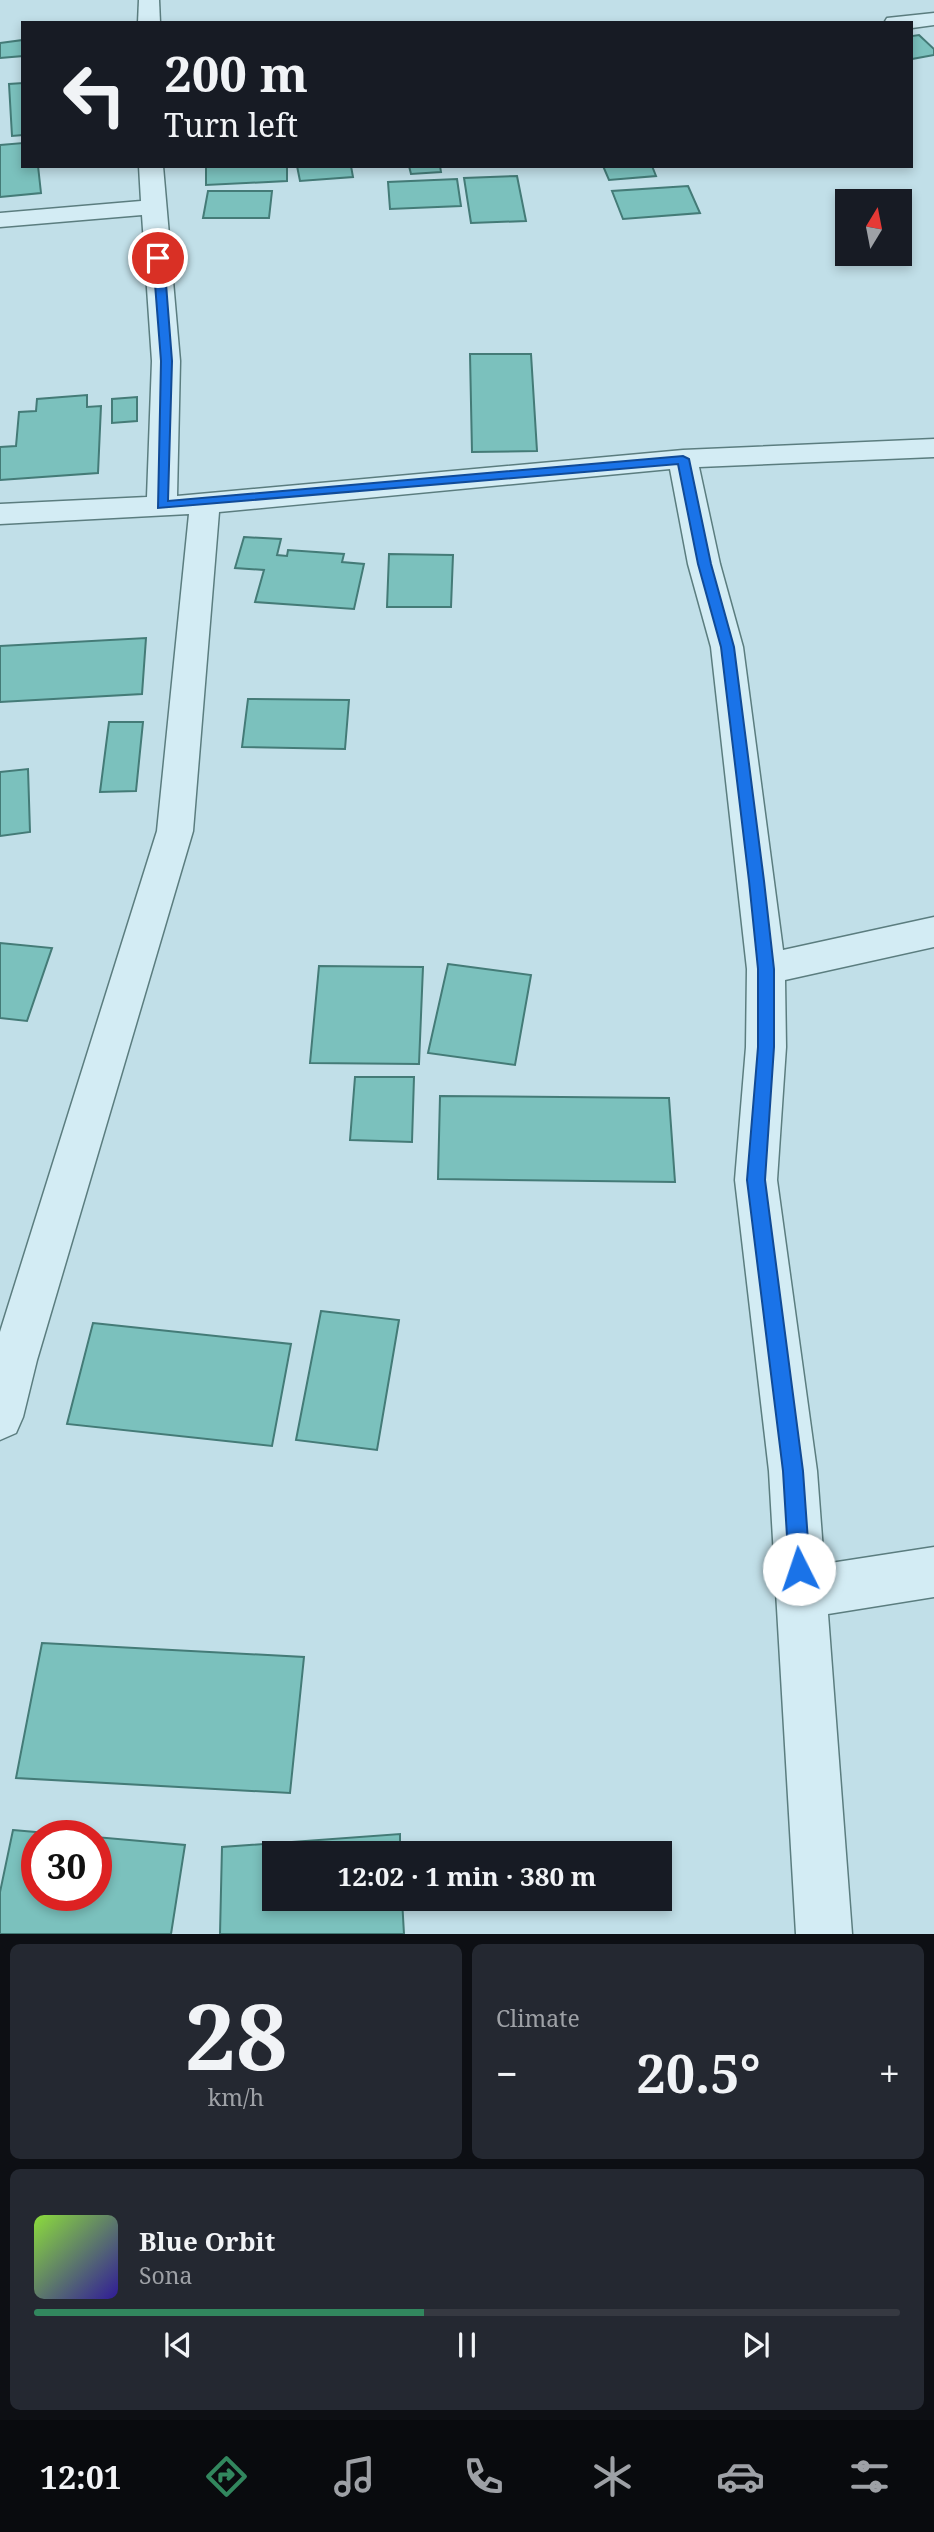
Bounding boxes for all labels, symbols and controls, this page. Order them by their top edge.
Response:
text: 200 m [164,40,308,106]
icon: left [49,49,140,140]
text: Turn left [164,103,298,146]
north arrow [835,189,912,266]
map controls [835,189,912,266]
pin [128,228,188,288]
icon: arrive [139,239,177,277]
position arrow [762,1532,836,1606]
speed limit sign: 30 [21,1820,112,1911]
text: 12:02 · 1 min · 380 m [337,1858,597,1894]
text: 28 [185,1973,287,2097]
text: Climate [496,2002,580,2034]
text: 20.5° [636,2037,761,2108]
text: − [496,2047,518,2099]
text: + [879,2047,900,2099]
text: km/h [208,2081,264,2113]
text: Blue Orbit [139,2223,275,2259]
text: Sona [139,2259,193,2291]
icon: previous [159,2326,197,2364]
icon: pause [448,2326,486,2364]
icon: next [737,2326,775,2364]
icon: directions [202,2452,251,2501]
icon: music [330,2452,379,2501]
icon: phone [459,2452,508,2501]
icon: climate [588,2452,637,2501]
icon: car [716,2452,765,2501]
icon: filters [845,2452,894,2501]
text: 12:01 [40,2455,122,2498]

